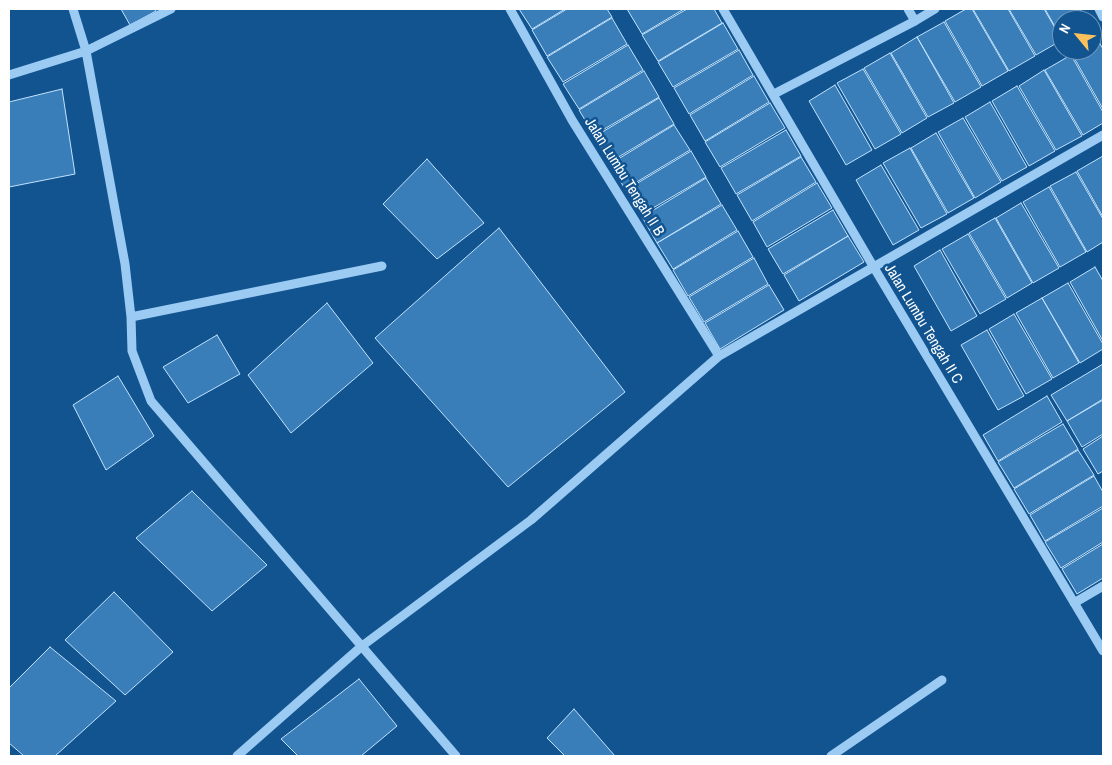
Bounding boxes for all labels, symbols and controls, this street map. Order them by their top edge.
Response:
north arrow [1052,10,1102,60]
text: N [1055,21,1075,36]
street label: Jalan Lumbu Tengah II B [580,115,668,239]
street label: Jalan Lumbu Tengah II C [880,261,966,387]

